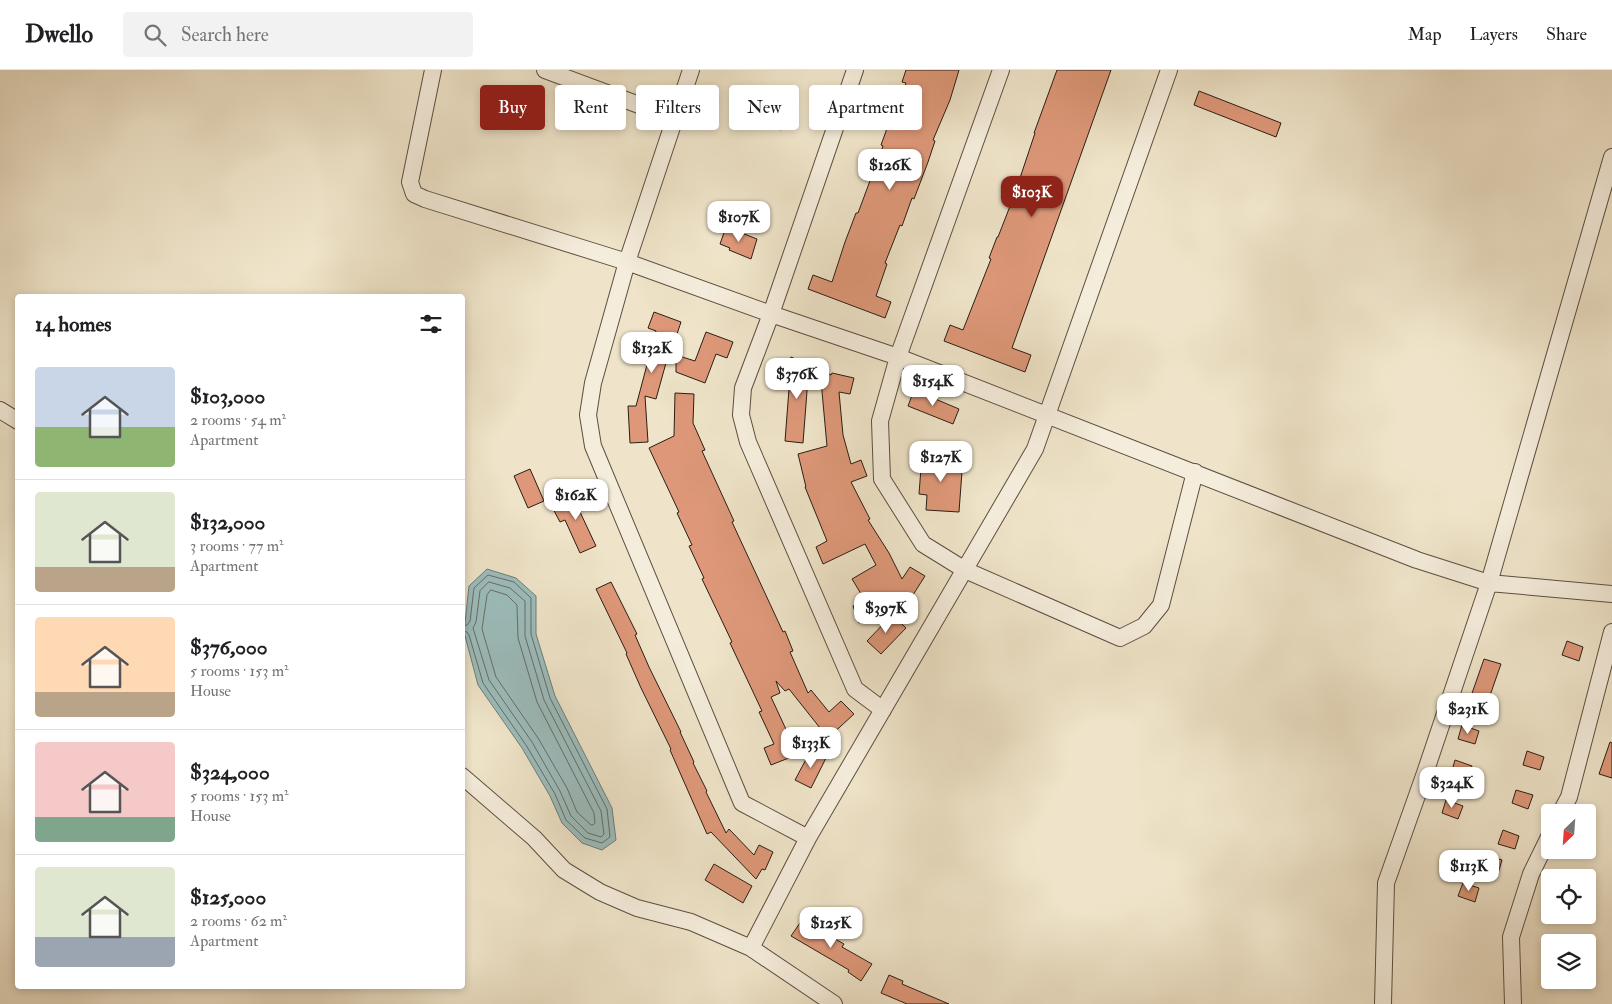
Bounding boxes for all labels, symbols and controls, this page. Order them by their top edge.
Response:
search box [123,12,473,57]
text: Dwello [25,19,93,50]
icon: search [141,21,169,49]
text: Search here [181,23,269,47]
text: Map [1408,23,1442,46]
text: Layers [1470,23,1518,46]
text: Share [1546,23,1587,46]
chip: Buy [480,85,545,130]
chip: Rent [555,85,626,130]
chip: Filters [636,85,719,130]
chip: New [729,85,799,130]
chip: Apartment [809,85,922,130]
pin: $126K [855,148,925,191]
text: $126K [869,155,911,175]
pin: $103K [997,176,1067,218]
text: $103K [1012,182,1052,202]
pin: $107K [704,200,774,243]
text: $107K [718,207,760,227]
icon: filters [417,310,445,338]
text: 14 homes [35,311,112,338]
pin: $132K [617,332,687,374]
text: $132K [632,338,672,358]
pin: $376K [762,358,832,400]
text: $376K [776,364,818,384]
pin: $154K [898,364,968,407]
text: $154K [912,371,954,391]
text: $103,000 [190,383,265,410]
icon: home [75,387,135,447]
text: 2 rooms · 54 m² [190,410,286,430]
text: Apartment [190,430,258,450]
pin: $127K [906,440,976,483]
text: $127K [920,447,962,467]
pin: $162K [541,478,611,521]
text: $162K [555,485,597,505]
text: $132,000 [190,509,265,536]
icon: home [75,512,135,572]
text: 3 rooms · 77 m² [190,536,284,556]
text: Apartment [190,556,258,576]
pin: $397K [851,592,921,634]
text: $397K [865,598,907,618]
text: $376,000 [190,634,267,661]
icon: home [75,637,135,697]
text: 5 rooms · 153 m² [190,661,289,681]
text: House [190,681,231,701]
pin: $231K [1433,692,1503,735]
text: $231K [1448,699,1488,719]
pin: $133K [776,726,846,769]
text: $133K [792,733,830,753]
text: $324,000 [190,759,270,786]
icon: home [75,762,135,822]
pin: $324K [1417,766,1487,809]
text: $324K [1430,773,1474,793]
text: 5 rooms · 153 m² [190,786,289,806]
north arrow [1541,804,1596,859]
map controls [1541,804,1596,989]
text: House [190,806,231,826]
pin: $113K [1434,850,1504,892]
text: $113K [1450,856,1488,876]
button: locate [1541,869,1596,924]
text: $125,000 [190,884,266,911]
icon: home [75,887,135,947]
pin: $125K [796,906,866,949]
text: 2 rooms · 62 m² [190,911,287,931]
text: $125K [810,913,852,933]
text: Apartment [190,931,258,951]
button: layers [1541,934,1596,989]

